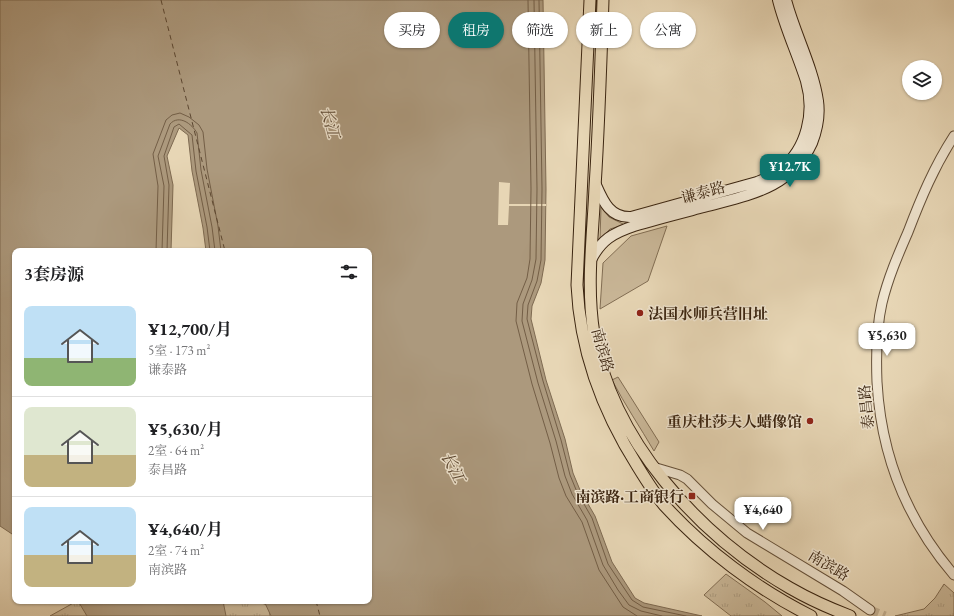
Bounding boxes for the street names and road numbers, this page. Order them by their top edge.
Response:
street label: 谦泰路 [679,177,727,207]
street label: 南滨路 [588,326,618,374]
street label: 泰昌路 [854,384,878,430]
street label: 南滨路 [805,545,853,585]

